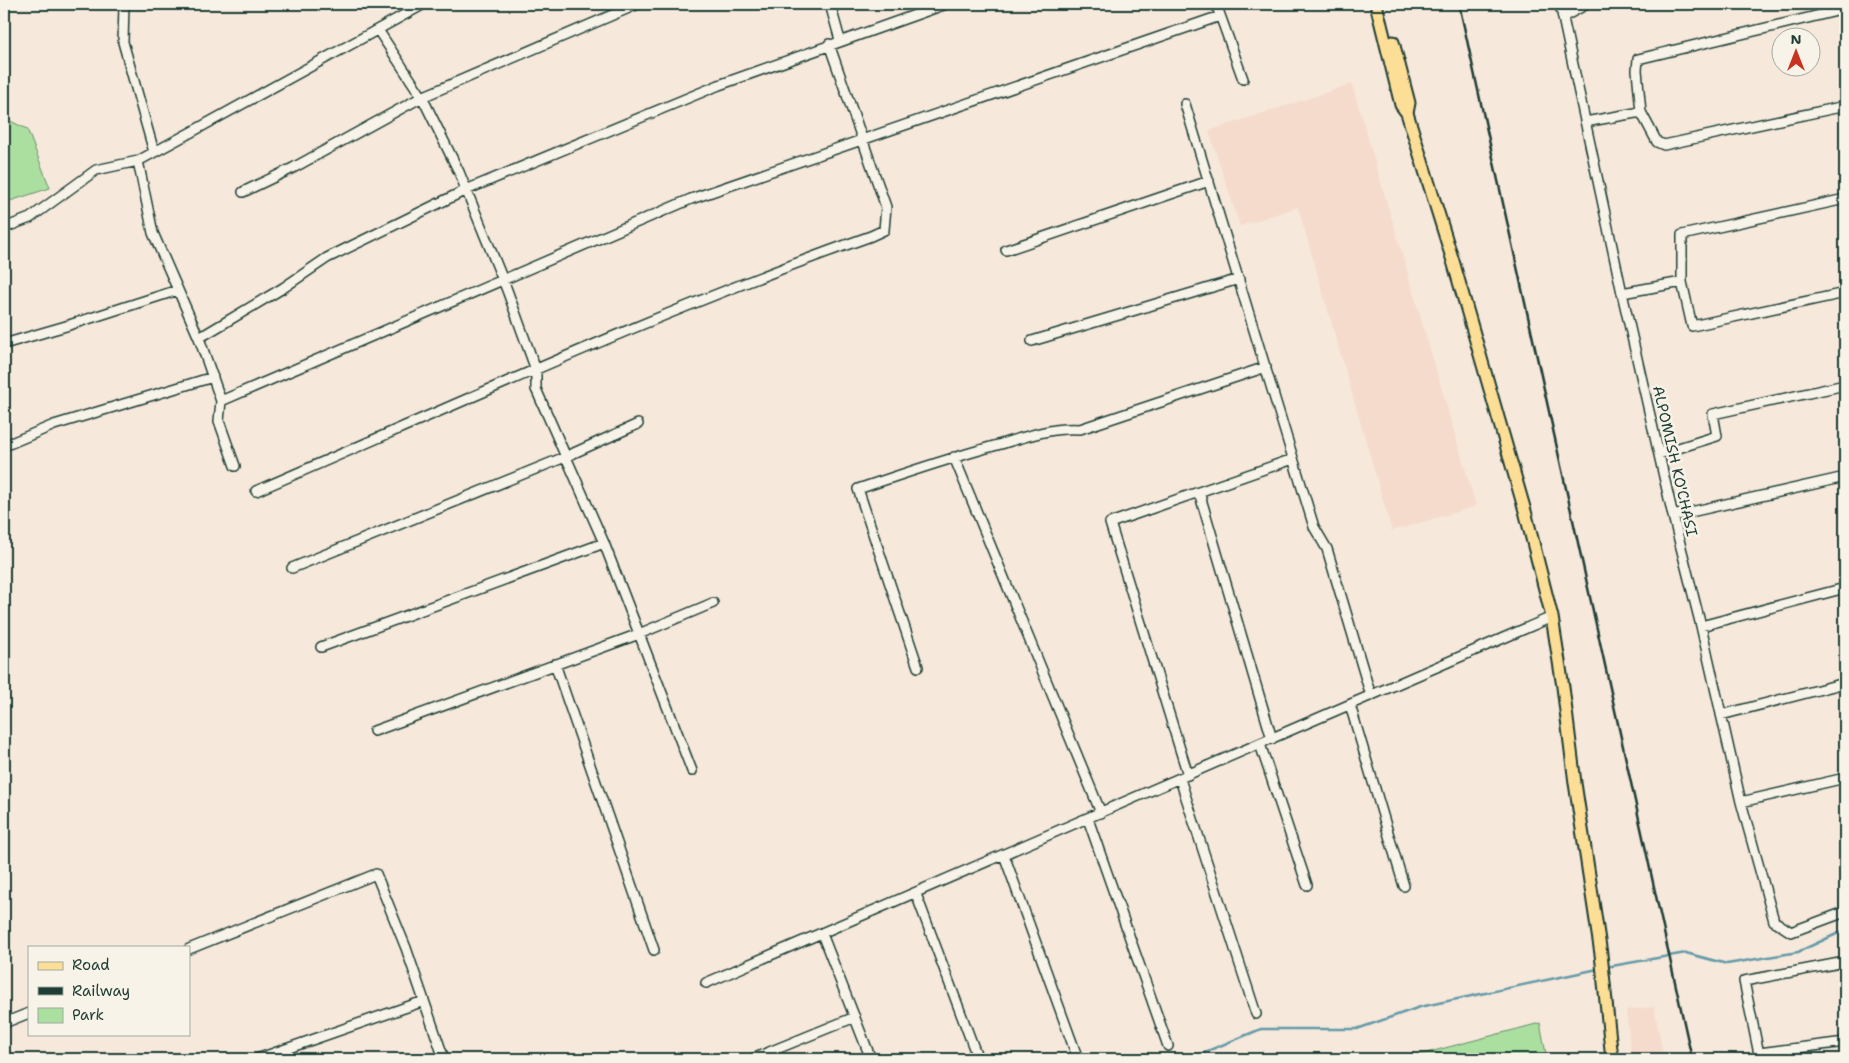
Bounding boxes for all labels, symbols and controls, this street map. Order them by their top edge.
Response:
north arrow [1772,28,1822,78]
text: N [1790,30,1802,48]
street label: ALPOMISH KO'CHASI [1648,384,1702,538]
legend [28,946,190,1036]
text: Road [72,955,110,975]
text: Railway [72,981,130,1001]
text: Park [72,1005,104,1025]

